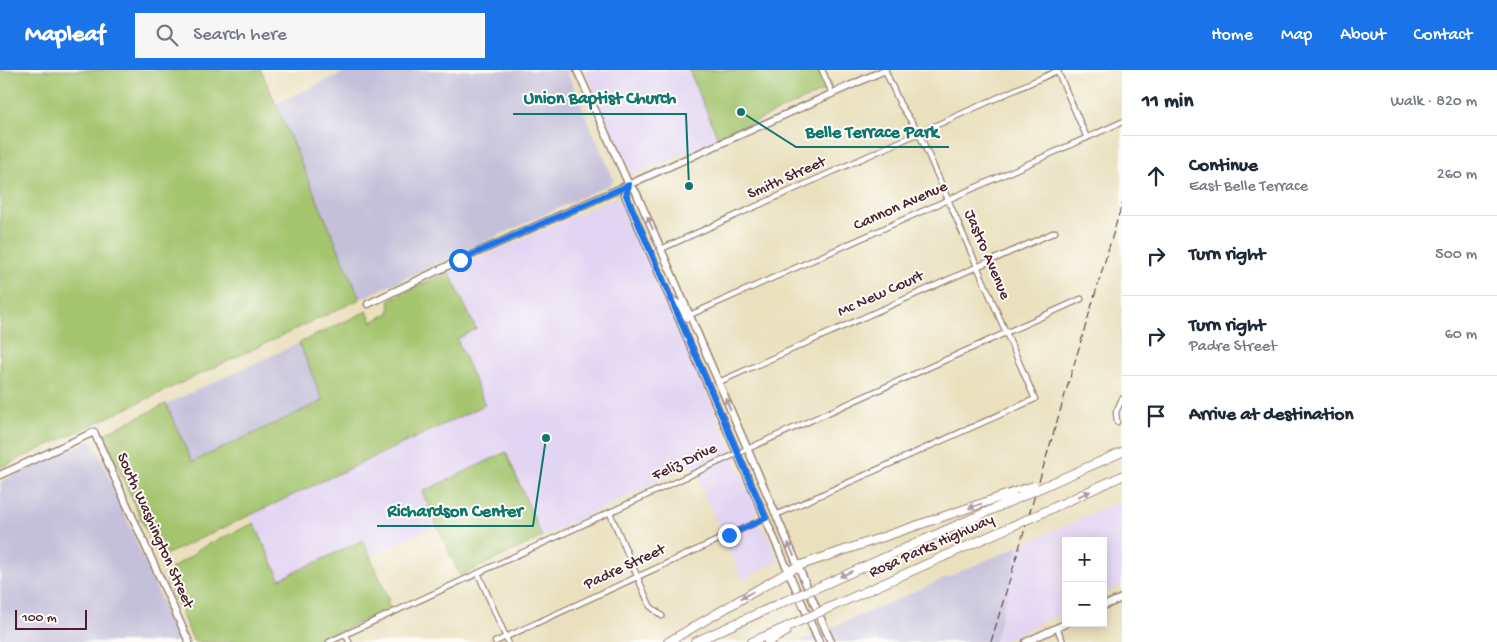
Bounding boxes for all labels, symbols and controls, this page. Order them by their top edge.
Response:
search box [135,13,485,58]
text: Mapleaf [25,21,105,50]
icon: search [153,21,181,49]
text: Search here [193,24,287,47]
text: Home [1211,25,1253,46]
text: Map [1281,25,1312,46]
text: About [1340,25,1386,46]
text: Contact [1414,25,1472,46]
callout: Union Baptist Church [513,81,686,114]
text: Union Baptist Church [524,89,677,110]
text: 11 min [1142,90,1193,115]
text: Walk · 820 m [1390,93,1477,112]
callout: Belle Terrace Park [796,114,949,147]
text: Belle Terrace Park [805,123,940,144]
street label: Smith Street [745,153,830,205]
text: Continue [1189,155,1258,178]
icon: ahead [1142,162,1170,190]
text: 260 m [1437,166,1477,185]
street label: Cannon Avenue [851,178,951,236]
text: East Belle Terrace [1189,178,1308,197]
street label: Jastro Avenue [959,207,1014,303]
one-way arrow [645,216,653,230]
icon: right [1142,242,1170,270]
text: Turn right [1189,244,1265,267]
text: 500 m [1435,246,1477,265]
route start [449,249,472,272]
street label: Mc New Court [835,267,928,322]
text: Turn right [1189,315,1265,338]
icon: right [1142,322,1170,350]
text: 60 m [1445,326,1477,345]
text: Padre Street [1189,338,1276,357]
one-way arrow [724,397,732,411]
icon: arrive [1142,402,1170,430]
text: Arrive at destination [1189,404,1353,427]
street label: Feliz Drive [649,439,721,487]
street label: South Washington Street [111,450,197,613]
one-way arrow [1077,489,1091,497]
callout: Richardson Center [377,493,533,526]
text: Richardson Center [386,502,525,523]
one-way arrow [967,503,982,510]
street label: Rosa Parks Highway [867,511,998,583]
route end [718,524,741,547]
map controls [1062,537,1107,627]
button: + [1062,537,1107,582]
street label: Padre Street [580,540,670,596]
one-way arrow [786,542,794,556]
one-way arrow [839,571,853,579]
button: − [1062,582,1107,627]
one-way arrow [739,591,754,599]
scale bar [15,607,88,630]
text: 100 m [22,610,57,627]

